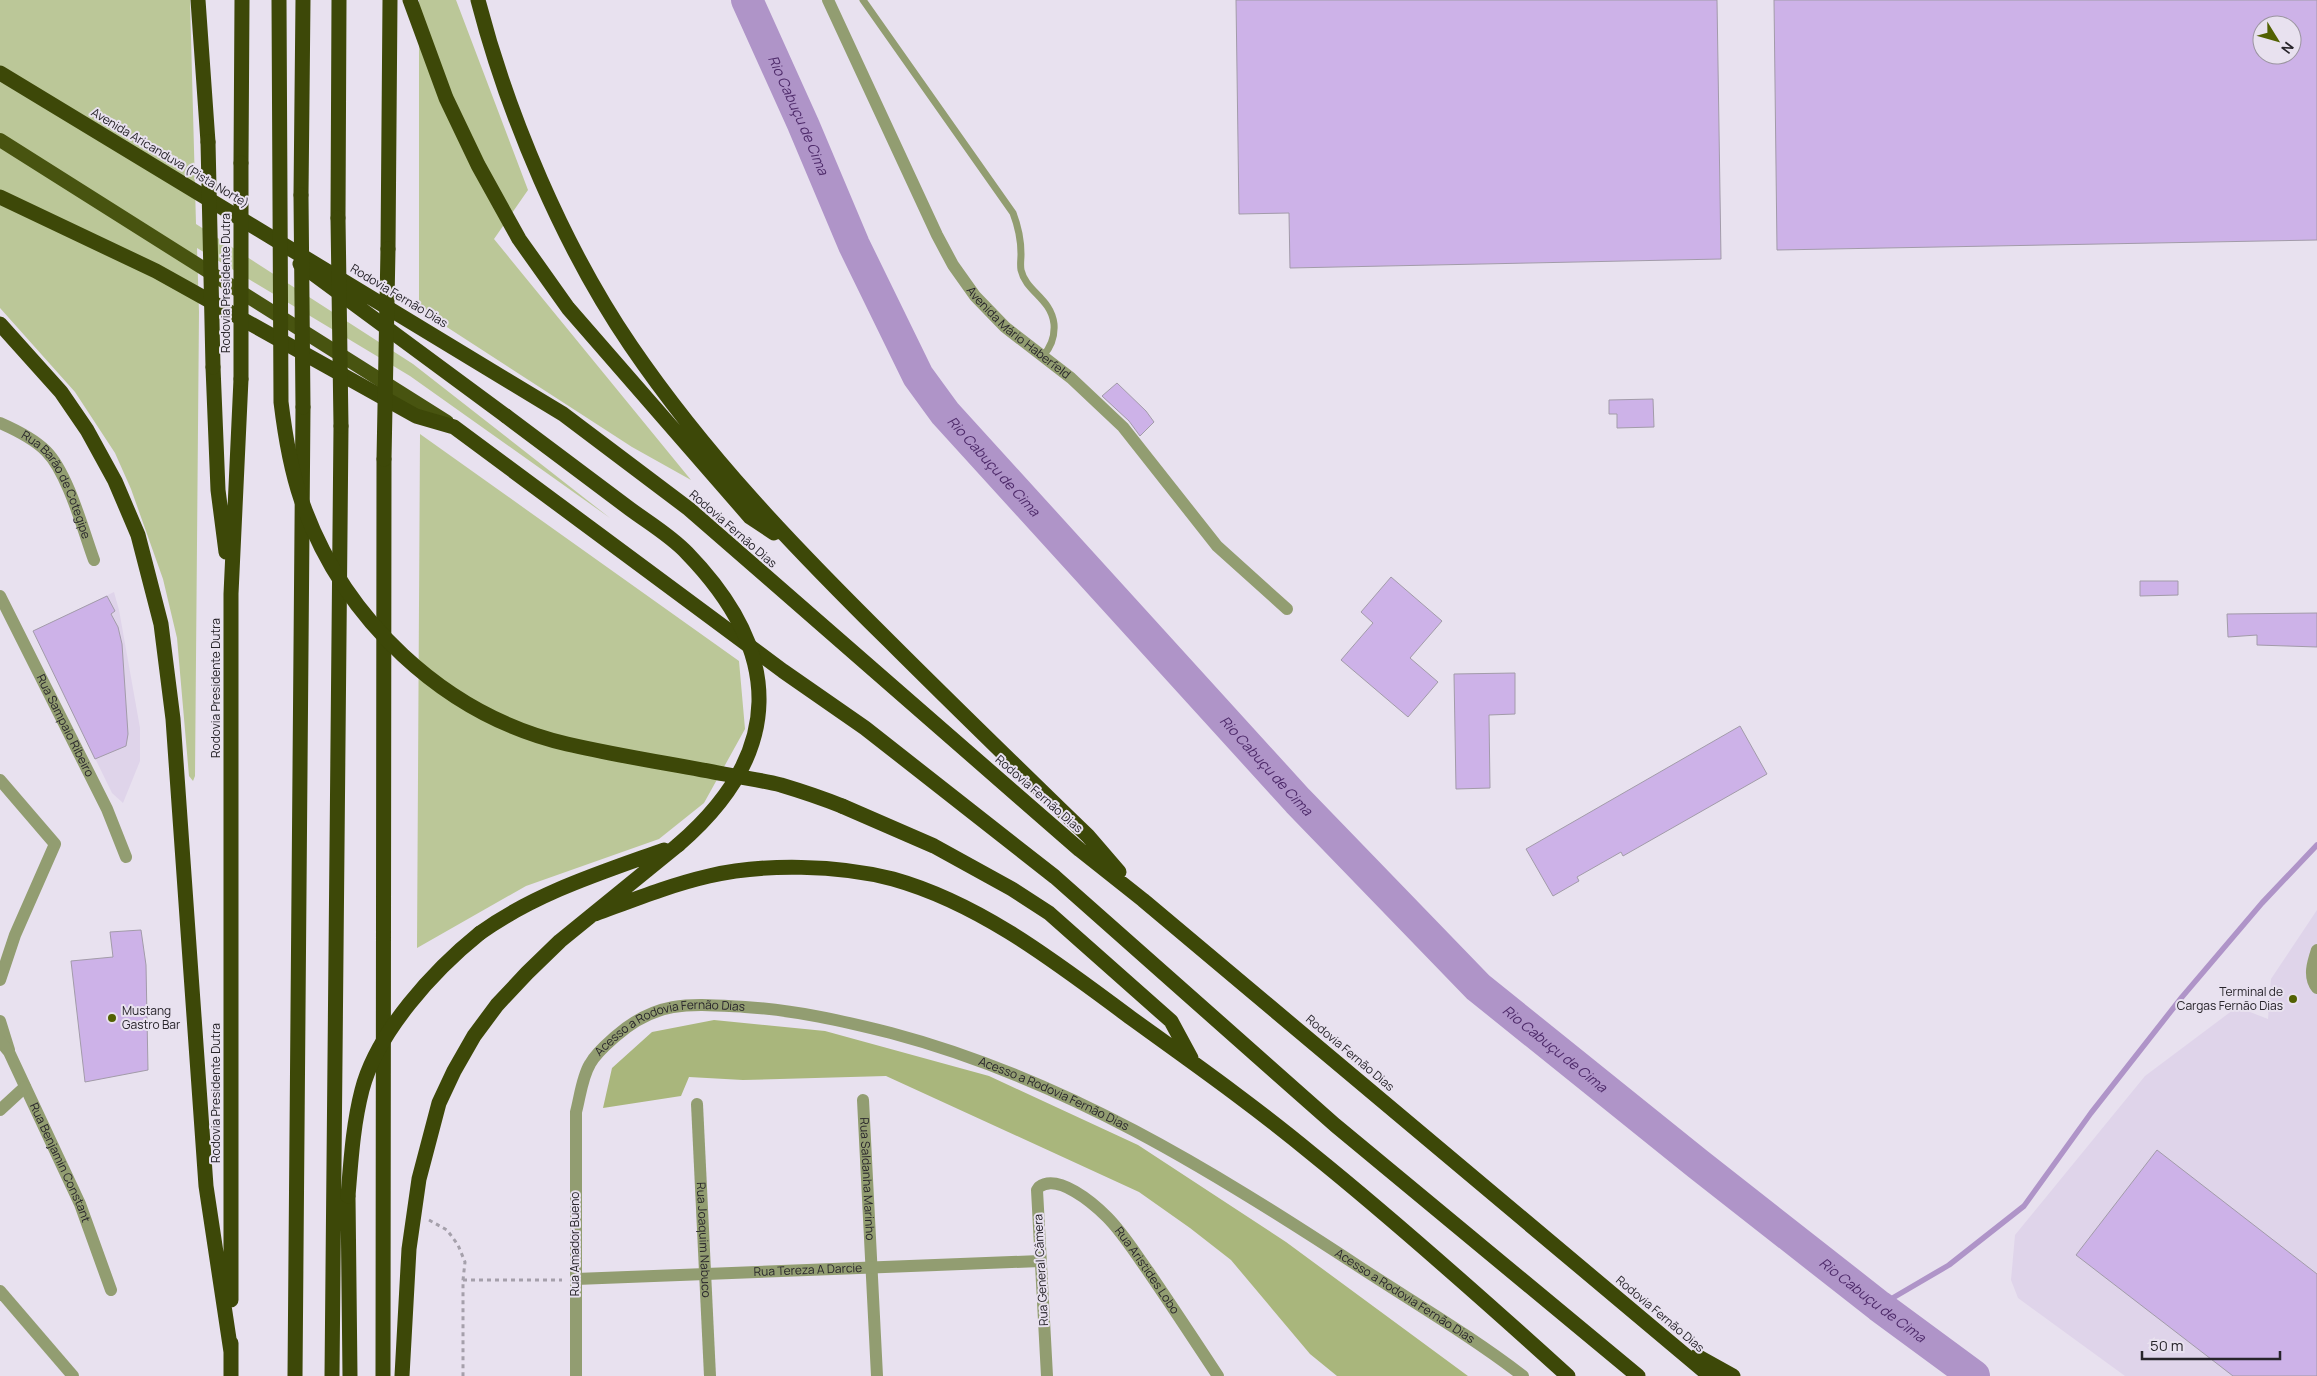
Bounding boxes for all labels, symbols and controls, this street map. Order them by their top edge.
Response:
north arrow [2252,15,2302,65]
text: N [2277,38,2298,58]
water label: Rio Cabuçu de Cima [764,52,834,179]
street label: Avenida Aricanduva (Pista Norte) [88,104,252,212]
street label: Rodovia Presidente Dutra [217,213,234,353]
street label: Rodovia Fernão Dias [347,260,451,331]
street label: Avenida Mário Haberfeld [963,283,1074,383]
water label: Rio Cabuçu de Cima [943,412,1045,521]
street label: Rua Barão de Cotegipe [18,426,95,541]
street label: Rodovia Fernão Dias [686,486,781,571]
street label: Rodovia Presidente Dutra [207,618,224,758]
street label: Rua Sampaio Ribeiro [33,671,98,780]
water label: Rio Cabuçu de Cima [1216,711,1318,820]
street label: Rodovia Fernão Dias [992,751,1087,836]
place label: Terminal de Cargas Fernão Dias [2177,983,2283,1014]
marker: Terminal de Cargas Fernão Dias [2287,993,2299,1005]
street label: Acesso a Rodovia Fernão Dias [590,996,746,1060]
water label: Rio Cabuçu de Cima [1499,1001,1612,1097]
place label: Mustang Gastro Bar [122,1002,181,1033]
street label: Rodovia Fernão Dias [1302,1010,1398,1095]
marker: Mustang Gastro Bar [106,1012,118,1024]
street label: Rodovia Presidente Dutra [207,1023,224,1163]
street label: Acesso a Rodovia Fernão Dias [976,1052,1132,1134]
street label: Rua Benjamin Constant [26,1100,95,1225]
street label: Rua Saldanha Marinho [856,1117,879,1241]
street label: Rua Joaquim Nabuco [693,1182,715,1298]
street label: Rua Amador Bueno [566,1192,583,1296]
street label: Rua General Câmera [1029,1214,1052,1327]
street label: Rua Aristides Lobo [1111,1223,1184,1317]
street label: Acesso a Rodovia Fernão Dias [1332,1244,1479,1347]
water label: Rio Cabuçu de Cima [1816,1253,1931,1347]
street label: Rua Tereza A Darcie [753,1259,862,1280]
street label: Rodovia Fernão Dias [1612,1271,1708,1356]
scale bar [2142,1328,2280,1360]
text: 50 m [2150,1335,2184,1356]

